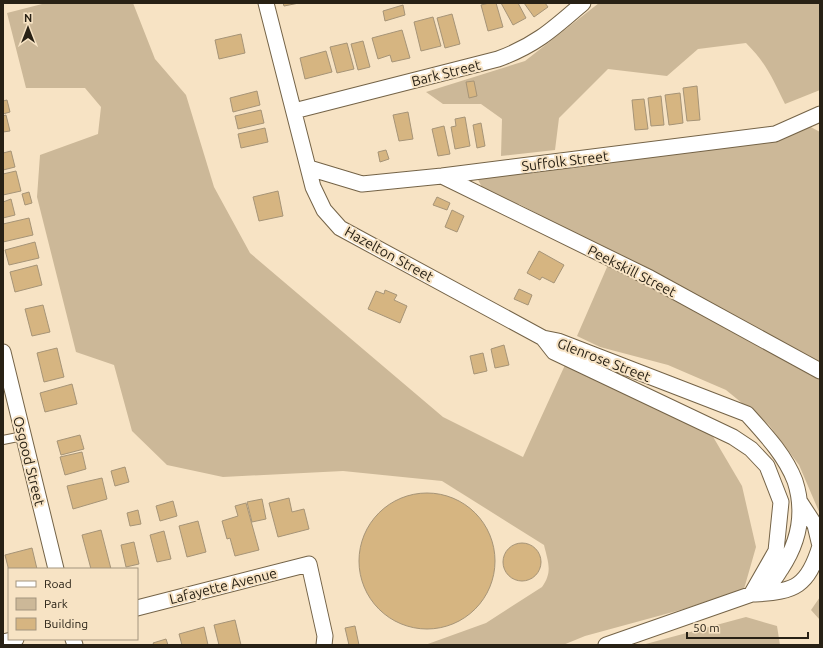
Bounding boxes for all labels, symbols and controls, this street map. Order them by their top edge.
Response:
north arrow [8,8,48,48]
text: N [24,12,32,24]
street label: Bark Street [410,57,483,89]
street label: Suffolk Street [521,148,610,174]
street label: Hazelton Street [342,223,436,285]
street label: Peekskill Street [585,242,679,300]
street label: Glenrose Street [555,335,653,385]
street label: Osgood Street [10,414,48,508]
street label: Lafayette Avenue [168,565,278,607]
legend [8,568,138,640]
text: Road [44,577,72,590]
text: Park [44,597,68,610]
scale bar [687,614,808,640]
text: Building [44,617,88,630]
text: 50 m [693,621,720,634]

